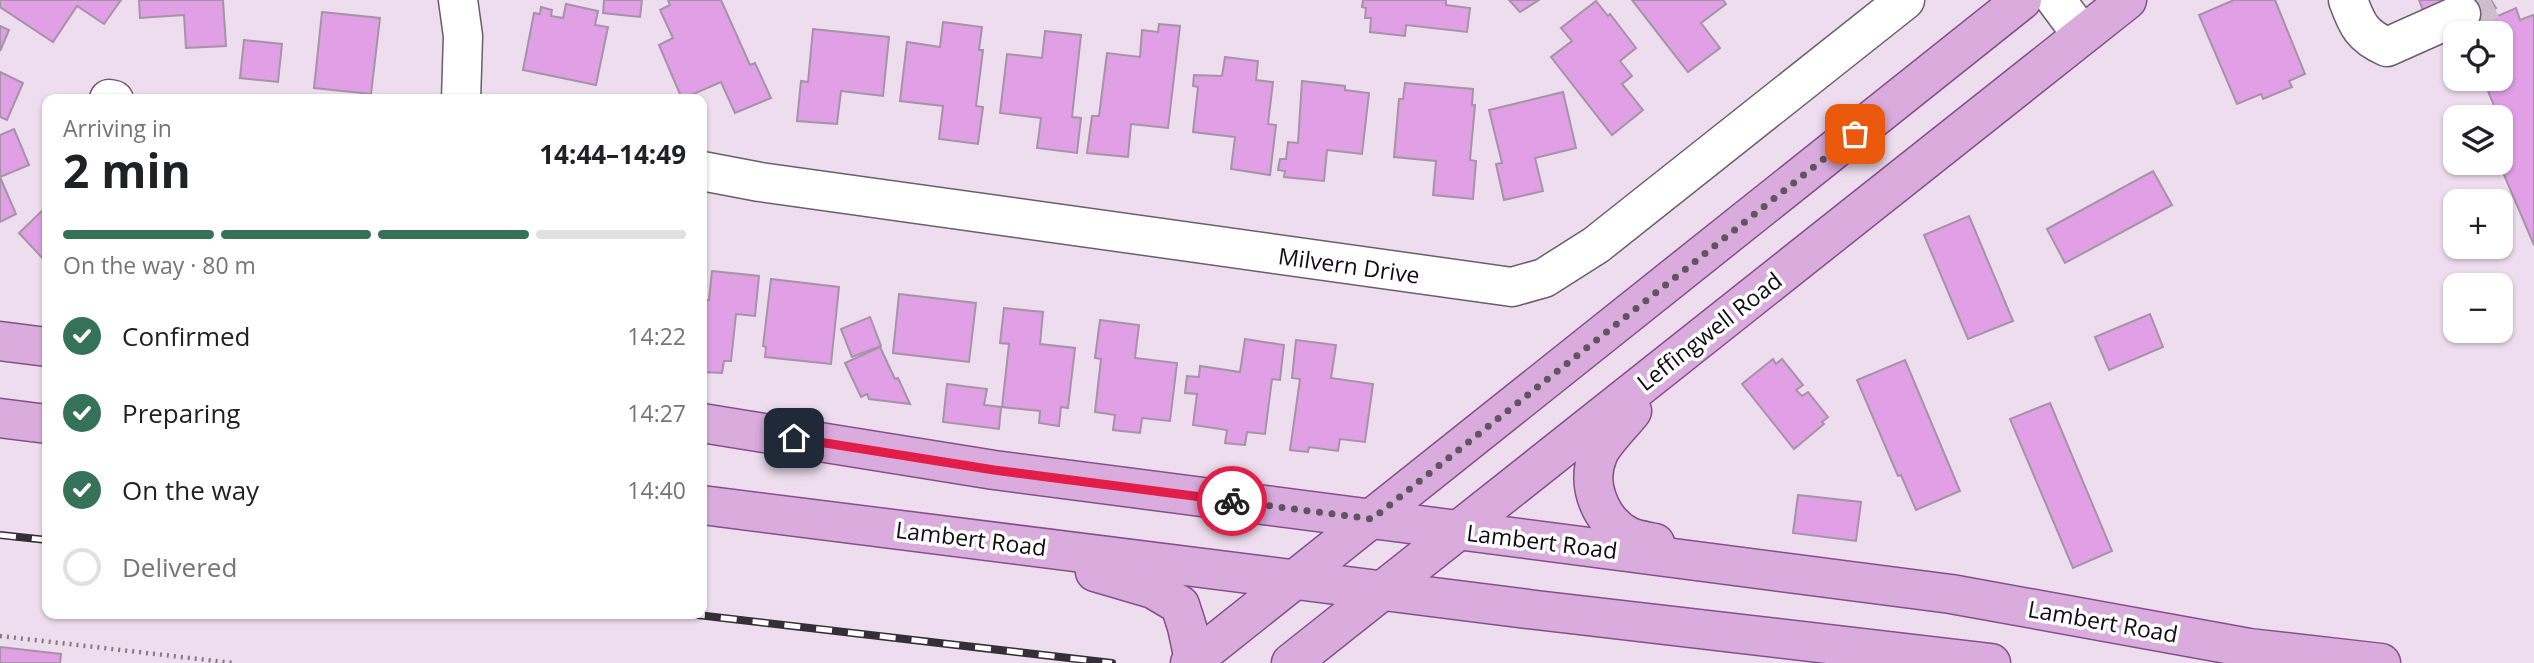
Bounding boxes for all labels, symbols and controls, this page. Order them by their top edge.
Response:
map controls [2443,21,2513,343]
button: locate [2443,21,2513,91]
pin [1825,104,1885,164]
button: layers [2443,105,2513,175]
text: Arriving in [63,112,172,144]
icon: bag [1836,115,1874,153]
text: 14:44–14:49 [539,136,686,172]
text: 2 min [63,139,191,201]
button: + [2443,189,2513,259]
street label: Milvern Drive [1276,239,1422,291]
text: On the way · 80 m [63,249,256,281]
street label: Leffingwell Road [1630,264,1788,398]
button: − [2443,273,2513,343]
icon: check [63,317,101,355]
text: Confirmed [122,318,250,354]
text: 14:22 [627,320,686,352]
icon: check [63,394,101,432]
text: Preparing [122,395,240,431]
text: 14:27 [627,397,686,429]
pin [764,408,824,468]
icon: home [775,419,813,457]
courier [1197,466,1267,536]
icon: check [63,471,101,509]
text: On the way [122,472,259,508]
text: 14:40 [627,474,686,506]
icon: bike [1213,482,1251,520]
street label: Lambert Road [894,513,1048,563]
street label: Lambert Road [1465,516,1619,566]
text: Delivered [122,549,237,585]
street label: Lambert Road [2026,592,2180,650]

